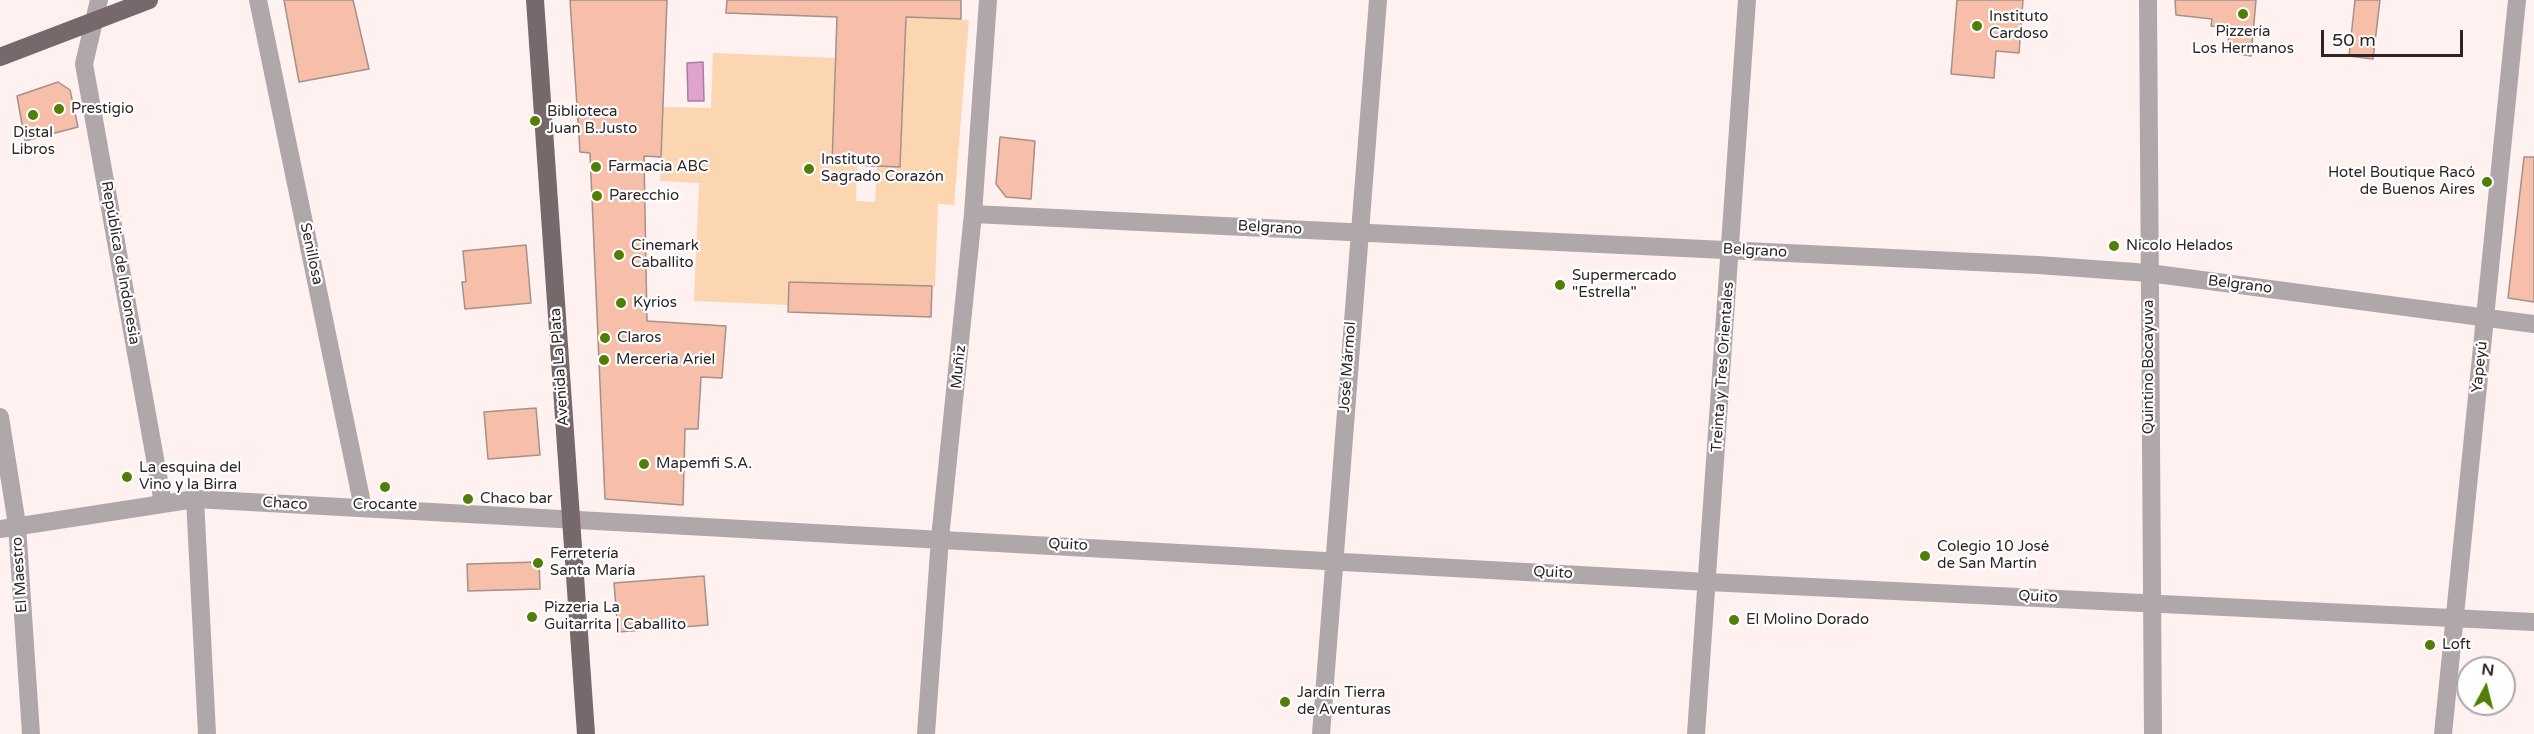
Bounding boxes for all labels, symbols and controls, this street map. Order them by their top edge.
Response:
marker: Pizzería Los Hermanos [2236,7,2250,21]
place label: Instituto Cardoso [1989,8,2048,43]
scale bar [2324,18,2466,56]
marker: Instituto Cardoso [1970,19,1984,33]
place label: Pizzería Los Hermanos [2192,23,2294,58]
text: 50 m [2332,29,2376,51]
place label: Prestigio [71,100,134,118]
marker: Prestigio [52,102,66,116]
place label: Biblioteca Juan B.Justo [547,103,637,138]
marker: Distal Libros [26,108,40,122]
marker: Biblioteca Juan B.Justo [528,114,542,128]
place label: Distal Libros [11,124,55,159]
place label: Instituto Sagrado Corazón [821,151,944,186]
place label: Farmacia ABC [608,158,708,176]
marker: Farmacia ABC [589,160,603,174]
marker: Instituto Sagrado Corazón [802,162,816,176]
place label: Hotel Boutique Racó de Buenos Aires [2328,164,2475,199]
marker: Hotel Boutique Racó de Buenos Aires [2480,175,2494,189]
street label: República de Indonesia [97,180,143,346]
place label: Parecchio [609,187,679,205]
marker: Parecchio [590,189,604,203]
street label: Belgrano [1237,217,1303,239]
street label: Senillosa [296,221,326,287]
place label: Cinemark Caballito [631,237,699,272]
place label: Nicolo Helados [2126,237,2233,255]
marker: Nicolo Helados [2107,239,2121,253]
street label: Belgrano [1722,240,1788,262]
marker: Cinemark Caballito [612,248,626,262]
place label: Supermercado "Estrella" [1572,267,1677,302]
street label: Belgrano [2207,272,2273,298]
marker: Supermercado "Estrella" [1553,278,1567,292]
street label: Treinta y Tres Orientales [1708,281,1738,453]
place label: Kyrios [633,294,677,312]
marker: Kyrios [614,296,628,310]
street label: Quintino Bocayuva [2140,300,2158,434]
street label: Avenida La Plata [547,307,573,427]
street label: José Mármol [1336,321,1360,413]
place label: Claros [617,329,661,347]
marker: Claros [598,331,612,345]
street label: Yapeyú [2468,340,2492,394]
street label: Muñiz [948,344,970,390]
place label: Merceria Ariel [616,351,715,369]
marker: Merceria Ariel [597,353,611,367]
place label: Mapemfi S.A. [656,455,752,473]
marker: Mapemfi S.A. [637,457,651,471]
place label: La esquina del Vino y la Birra [139,459,241,494]
marker: La esquina del Vino y la Birra [120,470,134,484]
marker: Crocante [378,480,392,494]
place label: Chaco bar [480,490,553,508]
marker: Chaco bar [461,492,475,506]
street label: Chaco [262,494,308,514]
place label: Crocante [353,496,417,514]
street label: Quito [1048,535,1088,555]
street label: El Maestro [8,536,32,614]
place label: Colegio 10 José de San Martín [1937,538,2049,573]
place label: Ferretería Santa María [550,545,636,580]
marker: Colegio 10 José de San Martín [1918,549,1932,563]
marker: Ferretería Santa María [531,556,545,570]
street label: Quito [1533,563,1573,583]
street label: Quito [2018,587,2058,607]
place label: Pizzeria La Guitarrita | Caballito [544,599,686,634]
marker: Pizzeria La Guitarrita | Caballito [525,610,539,624]
place label: El Molino Dorado [1746,611,1869,629]
marker: El Molino Dorado [1727,613,1741,627]
place label: Loft [2442,636,2471,654]
marker: Loft [2423,638,2437,652]
north arrow [2456,656,2516,716]
text: N [2480,659,2496,681]
place label: Jardín Tierra de Aventuras [1297,684,1391,719]
marker: Jardín Tierra de Aventuras [1278,695,1292,709]

